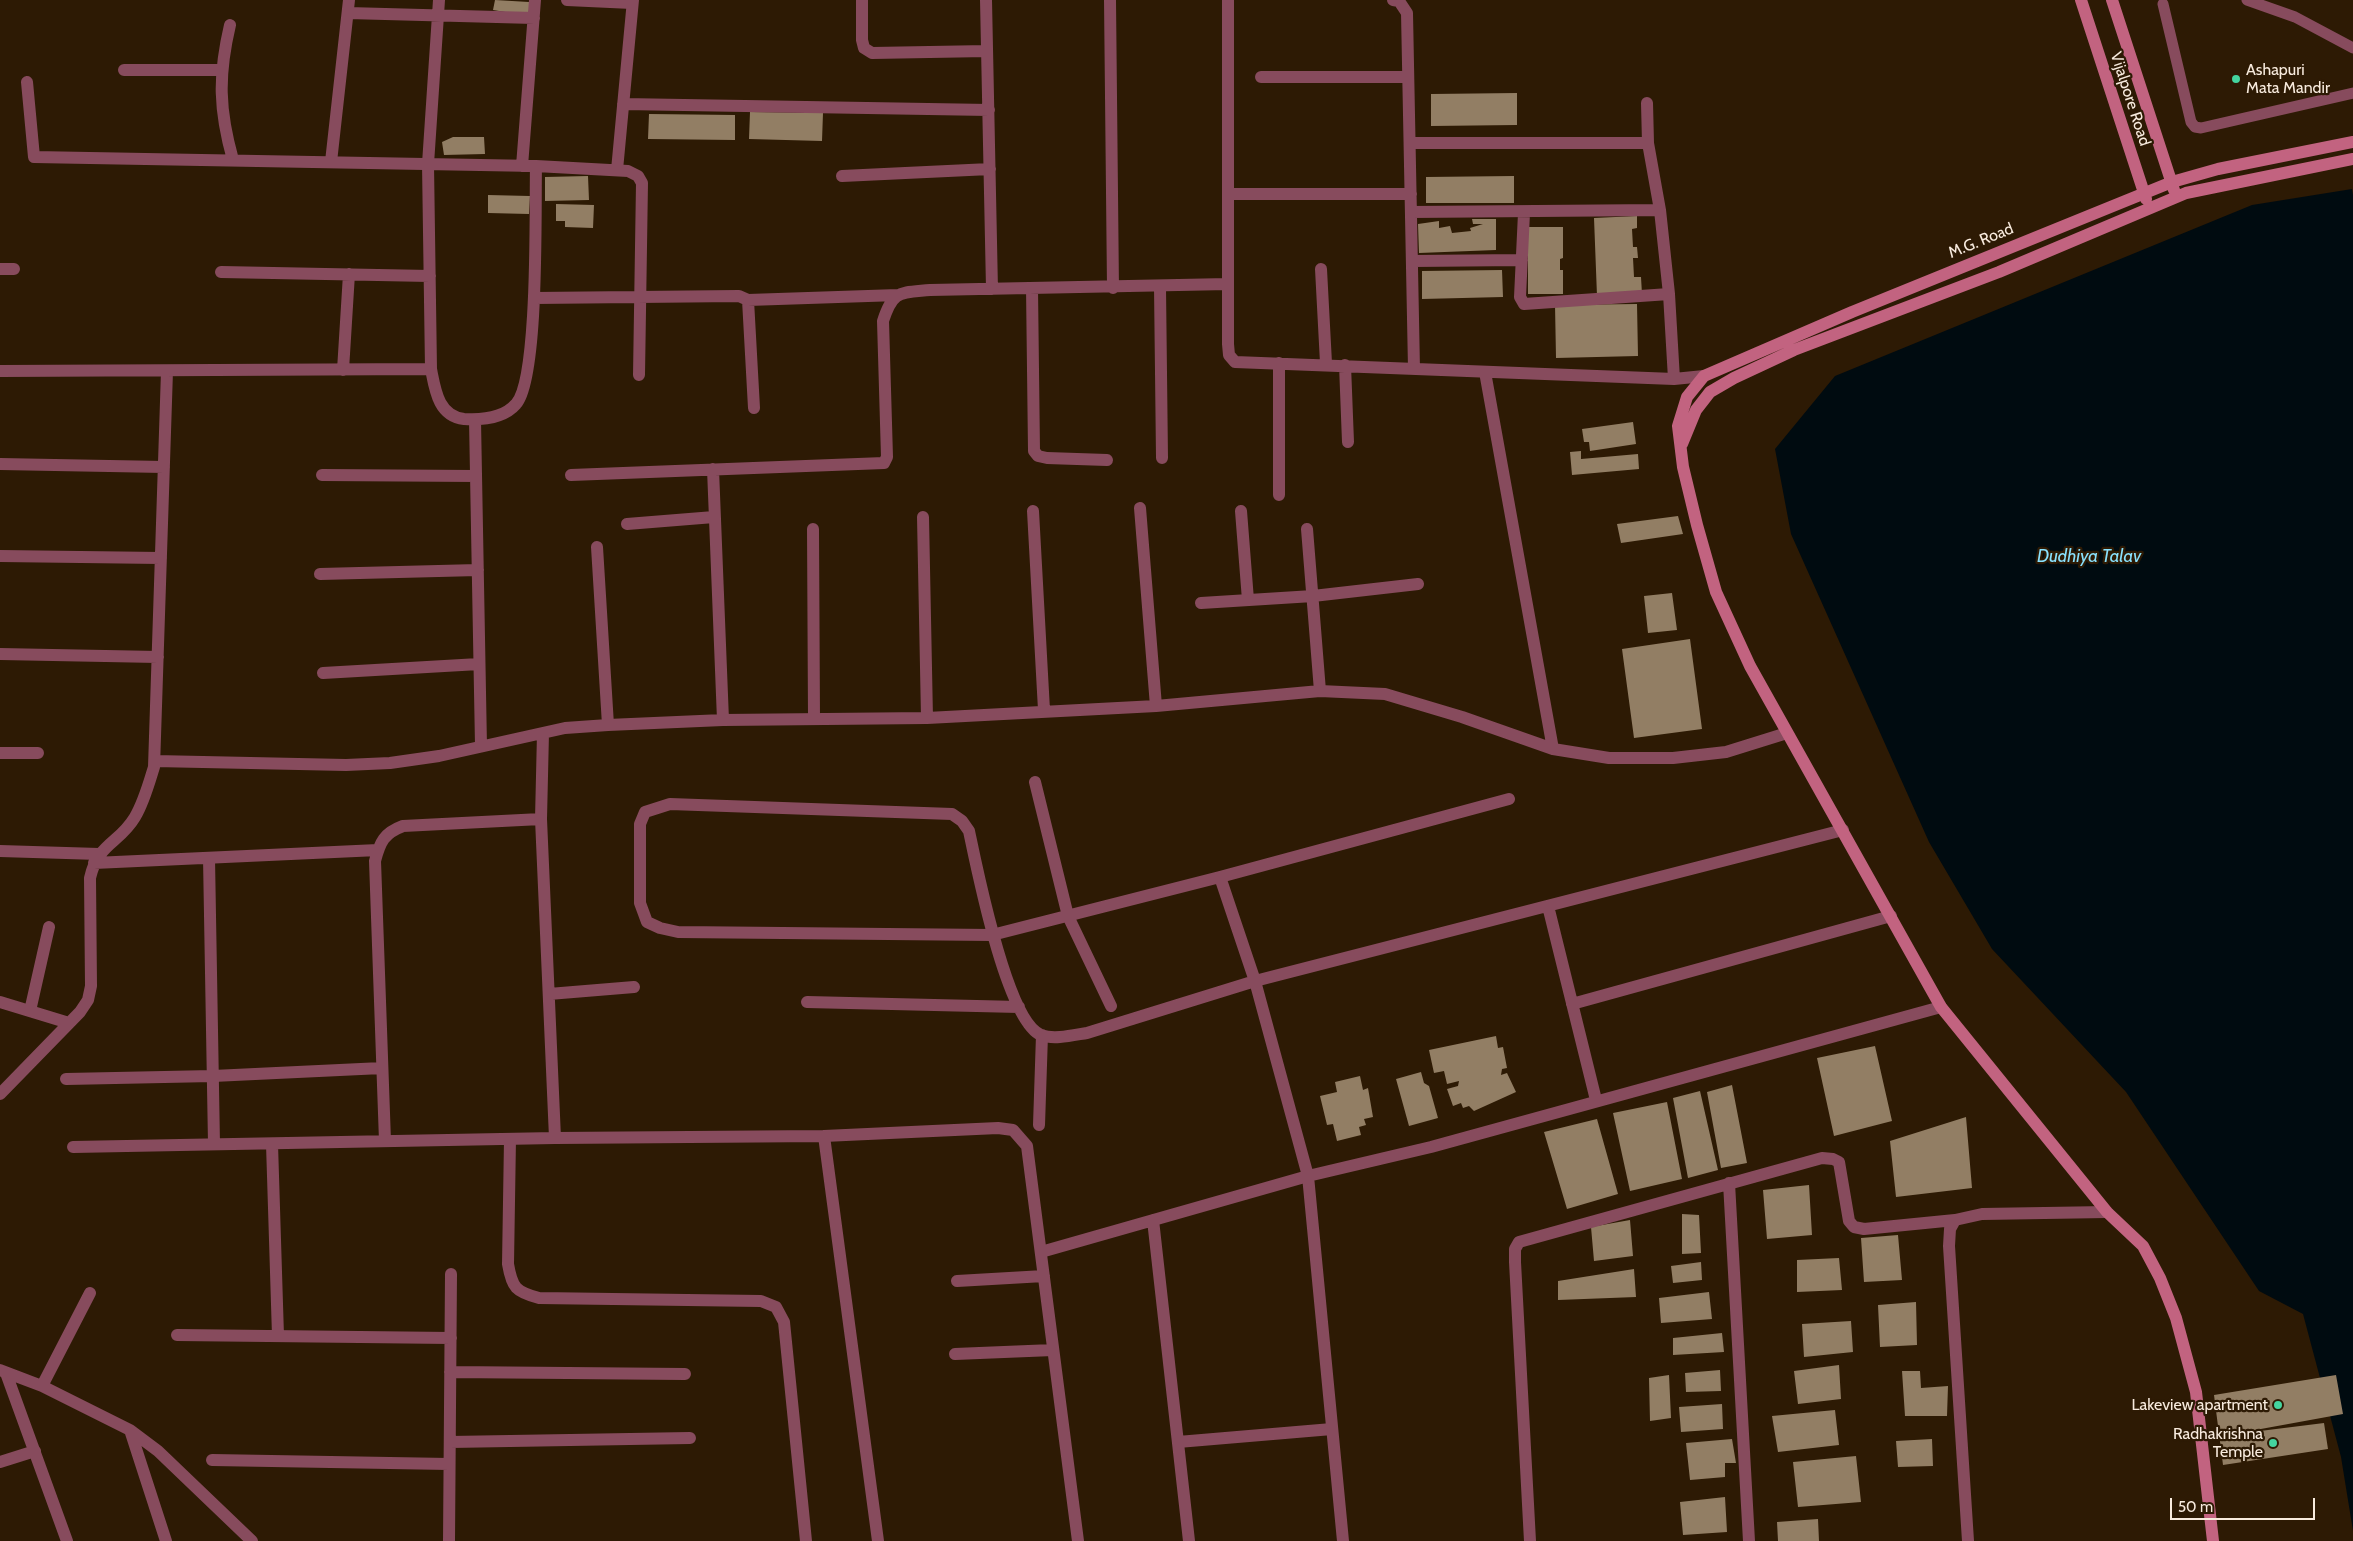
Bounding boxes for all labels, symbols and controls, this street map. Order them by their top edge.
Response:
street label: Vijalpore Road [2106,50,2154,148]
place label: Ashapuri Mata Mandir [2246,60,2330,98]
marker: Ashapuri Mata Mandir [2230,73,2242,85]
street label: M.G. Road [1946,219,2016,263]
water label: Dudhiya Talav [2037,546,2141,568]
place label: Lakeview apartment [2132,1395,2268,1415]
marker: Lakeview apartment [2272,1399,2284,1411]
place label: Radhakrishna Temple [2173,1424,2263,1462]
marker: Radhakrishna Temple [2267,1437,2279,1449]
scale bar [2173,1488,2318,1520]
text: 50 m [2178,1498,2213,1516]

